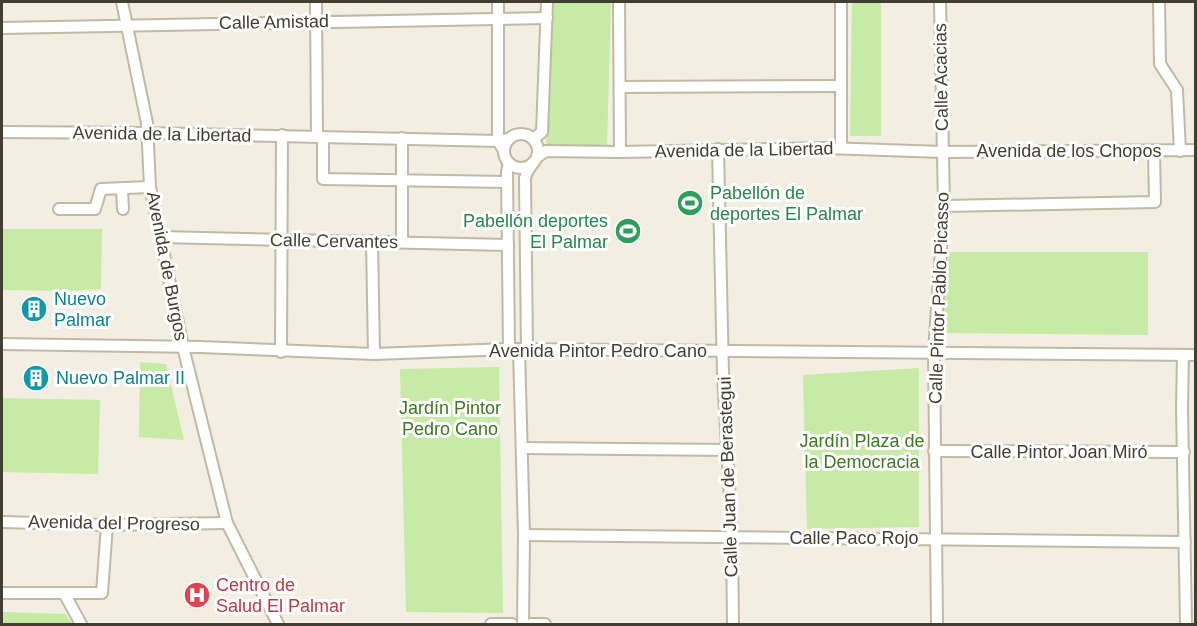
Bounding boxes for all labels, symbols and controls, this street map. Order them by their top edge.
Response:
street label: Calle Amistad [219,11,329,33]
street label: Calle Acacias [930,23,952,131]
street label: Avenida de la Libertad [72,122,252,146]
street label: Avenida de la Libertad [654,138,834,162]
street label: Avenida de los Chopos [977,141,1161,161]
place label: Pabellón de deportes El Palmar [710,183,863,224]
sports icon: Pabellón de deportes El Palmar [675,188,705,218]
street label: Avenida de Burgos [143,190,191,342]
street label: Calle Pintor Pablo Picasso [925,192,953,404]
place label: Pabellón deportes El Palmar [463,211,608,252]
sports icon: Pabellón deportes El Palmar [613,216,643,246]
street label: Calle Cervantes [270,230,398,252]
place label: Nuevo Palmar [54,289,111,330]
building icon: Nuevo Palmar [19,294,49,324]
street label: Avenida Pintor Pedro Cano [489,341,707,361]
building icon: Nuevo Palmar II [21,363,51,393]
place label: Nuevo Palmar II [56,368,185,388]
street label: Calle Juan de Berastegui [714,376,742,578]
park label: Jardín Pintor Pedro Cano [399,398,501,439]
park label: Jardín Plaza de la Democracia [799,431,925,472]
street label: Calle Pintor Joan Miró [970,442,1148,462]
street label: Avenida del Progreso [28,512,200,534]
street label: Calle Paco Rojo [789,528,919,548]
place label: Centro de Salud El Palmar [216,575,345,616]
hospital icon: Centro de Salud El Palmar [182,580,212,610]

